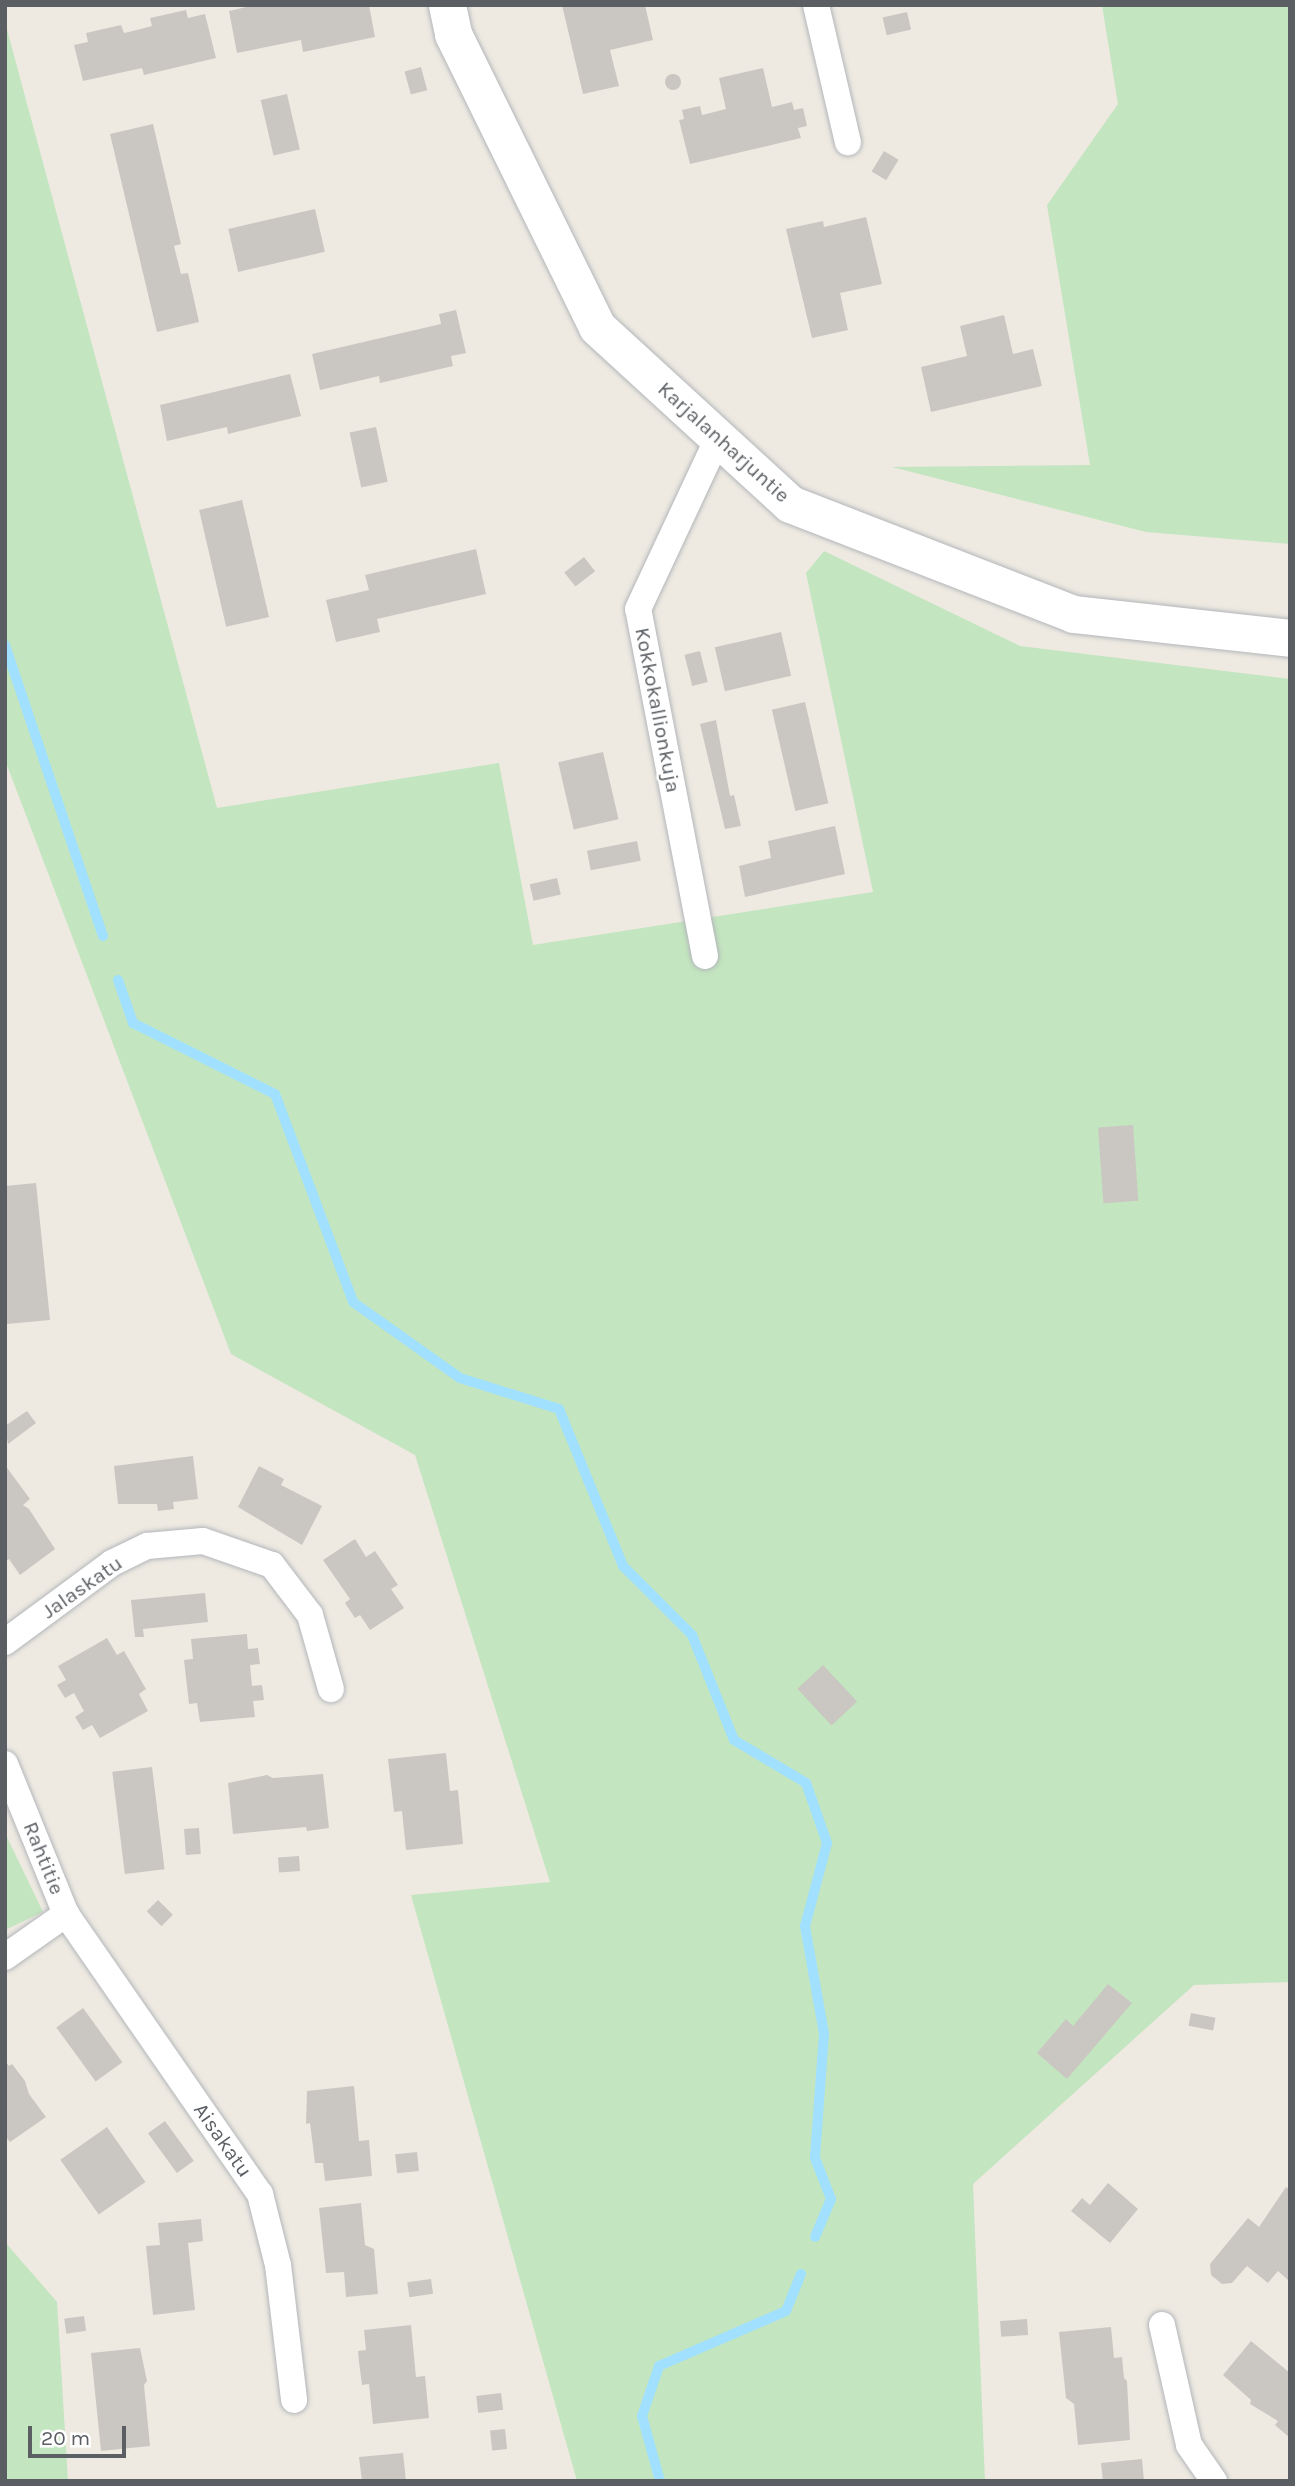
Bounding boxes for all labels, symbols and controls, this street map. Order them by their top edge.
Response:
street label: Karjalanharjuntie [653,376,795,508]
street label: Kokkokallionkuja [630,625,686,795]
street label: Jalaskatu [37,1550,127,1624]
street label: Rahtitie [18,1818,70,1898]
street label: Aisakatu [188,2098,258,2182]
scale bar [32,2412,130,2456]
text: 20 m [41,2426,90,2450]

